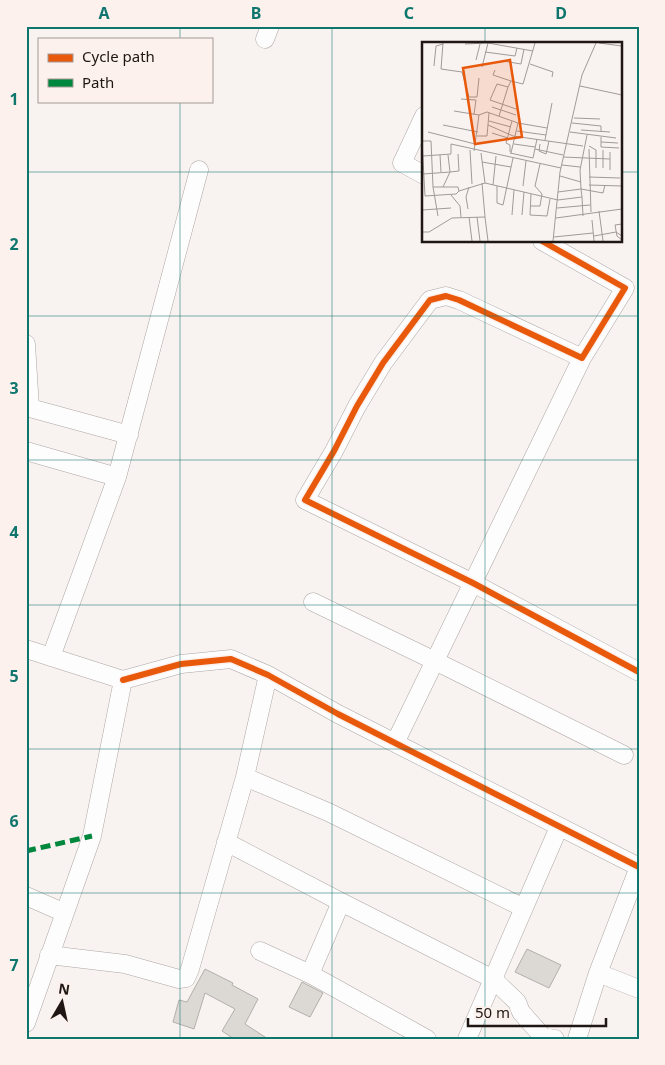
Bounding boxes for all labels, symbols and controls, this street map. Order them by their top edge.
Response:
text: A [98,2,110,24]
text: B [251,2,261,24]
text: C [404,2,414,24]
text: D [555,2,567,24]
legend [38,38,212,102]
inset map [422,42,622,242]
text: Cycle path [82,46,155,66]
text: Path [82,72,114,92]
text: 1 [9,88,19,110]
text: 2 [9,233,19,255]
text: 3 [9,377,19,399]
text: 4 [9,521,19,543]
text: 5 [9,665,19,687]
text: 6 [9,810,19,832]
text: 7 [9,954,19,976]
north arrow [38,978,88,1028]
text: N [57,978,71,999]
scale bar [468,995,605,1027]
text: 50 m [475,1002,510,1022]

